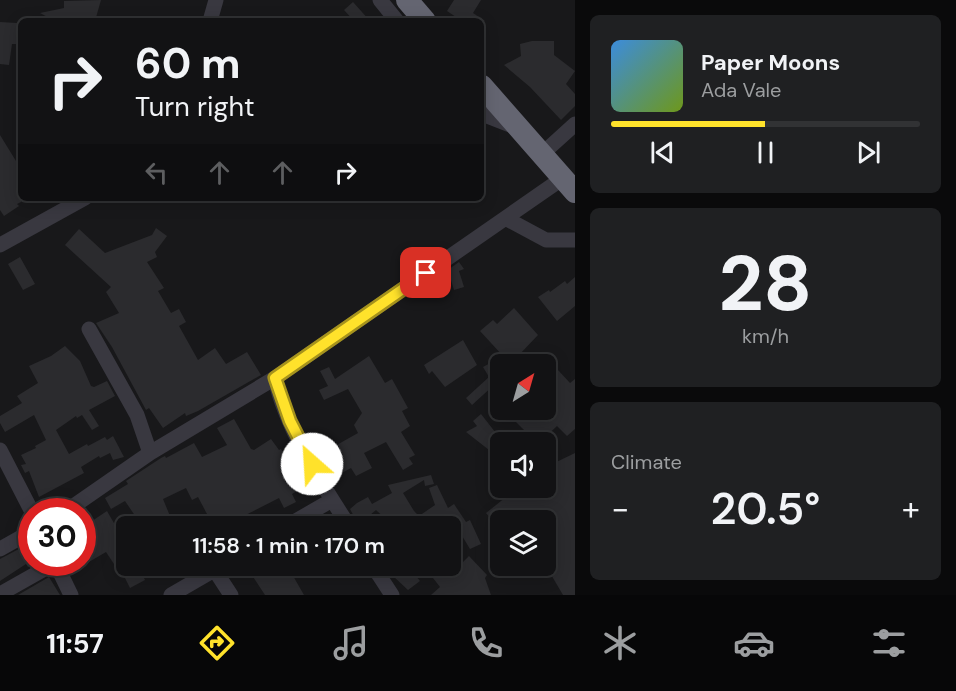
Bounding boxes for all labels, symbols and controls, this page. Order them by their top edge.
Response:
text: 60 m [135,36,241,91]
icon: right [36,42,114,120]
text: Paper Moons [701,48,840,77]
text: Ada Vale [701,77,781,103]
text: Turn right [135,89,255,124]
icon: previous [646,136,679,169]
icon: pause [749,136,782,169]
icon: next [852,136,885,169]
icon: left [140,156,173,189]
icon: ahead [203,156,236,189]
icon: ahead [266,156,299,189]
icon: right [329,156,362,189]
text: 28 [719,233,812,334]
pin [400,247,451,298]
icon: arrive [409,256,442,289]
text: km/h [742,323,789,349]
north arrow [490,354,556,420]
map controls [490,354,556,576]
position arrow [280,432,344,496]
button: sound [490,432,556,498]
text: Climate [611,449,682,475]
text: 20.5° [711,479,820,538]
text: − [611,487,629,530]
text: + [902,487,920,530]
speed limit sign: 30 [18,498,96,576]
button: layers [490,510,556,576]
text: 11:58 · 1 min · 170 m [192,531,385,560]
icon: directions [196,622,238,664]
icon: music [330,622,372,664]
icon: phone [465,622,507,664]
icon: climate [599,622,641,664]
icon: car [733,622,775,664]
icon: filters [868,622,910,664]
text: 11:57 [46,626,104,661]

